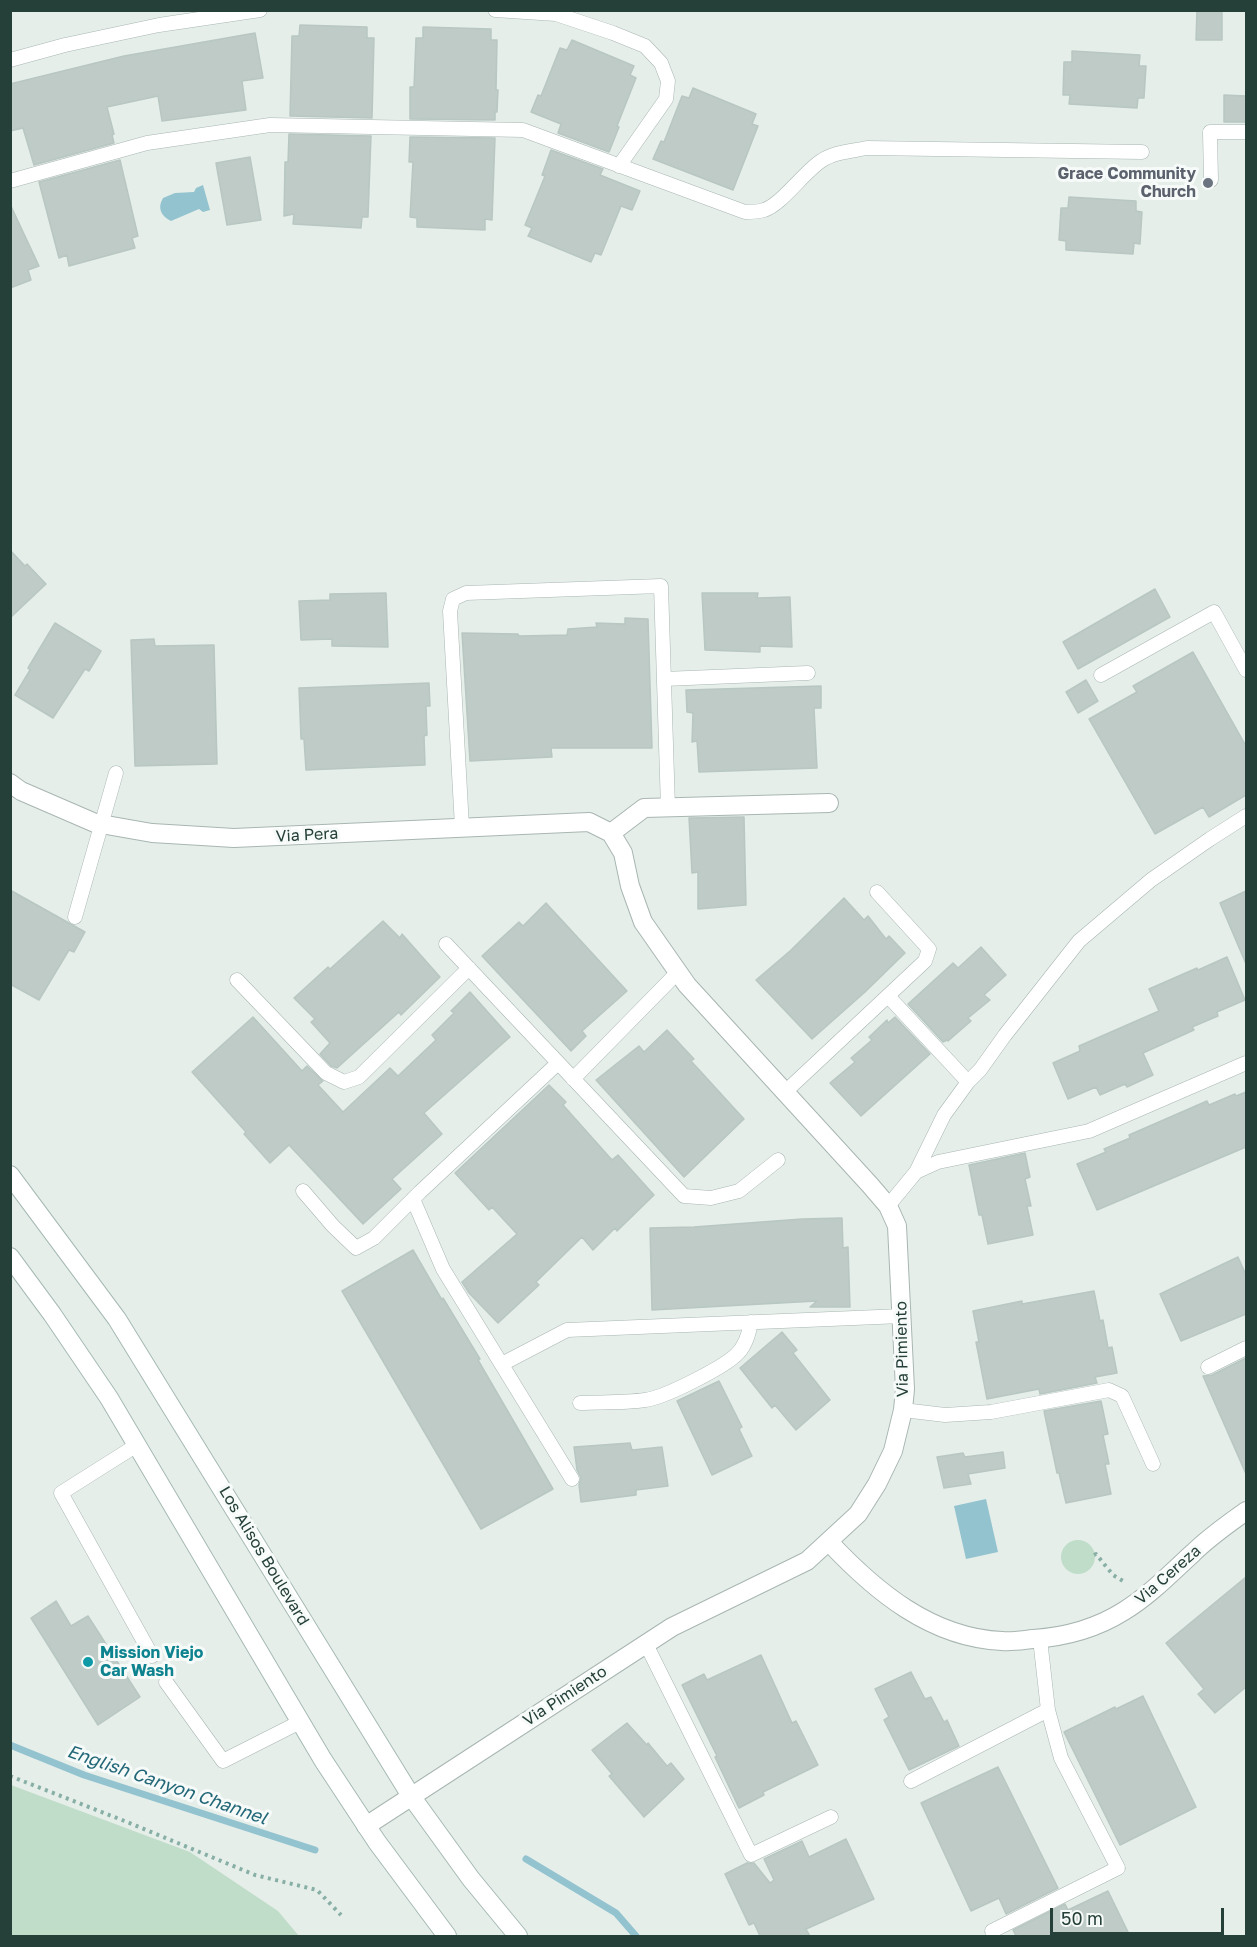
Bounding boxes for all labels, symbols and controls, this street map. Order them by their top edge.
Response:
place label: Grace Community Church [1058,164,1196,202]
marker: Grace Community Church [1201,176,1215,190]
street label: Via Pera [275,824,339,846]
street label: Via Pimiento [892,1301,912,1397]
street label: Los Alisos Boulevard [215,1483,313,1629]
street label: Via Cereza [1131,1541,1205,1609]
place label: Mission Viejo Car Wash [100,1643,203,1681]
marker: Mission Viejo Car Wash [81,1655,95,1669]
street label: Via Pimiento [519,1662,611,1730]
water label: English Canyon Channel [64,1741,270,1829]
scale bar [1053,1896,1227,1934]
text: 50 m [1061,1907,1103,1929]

